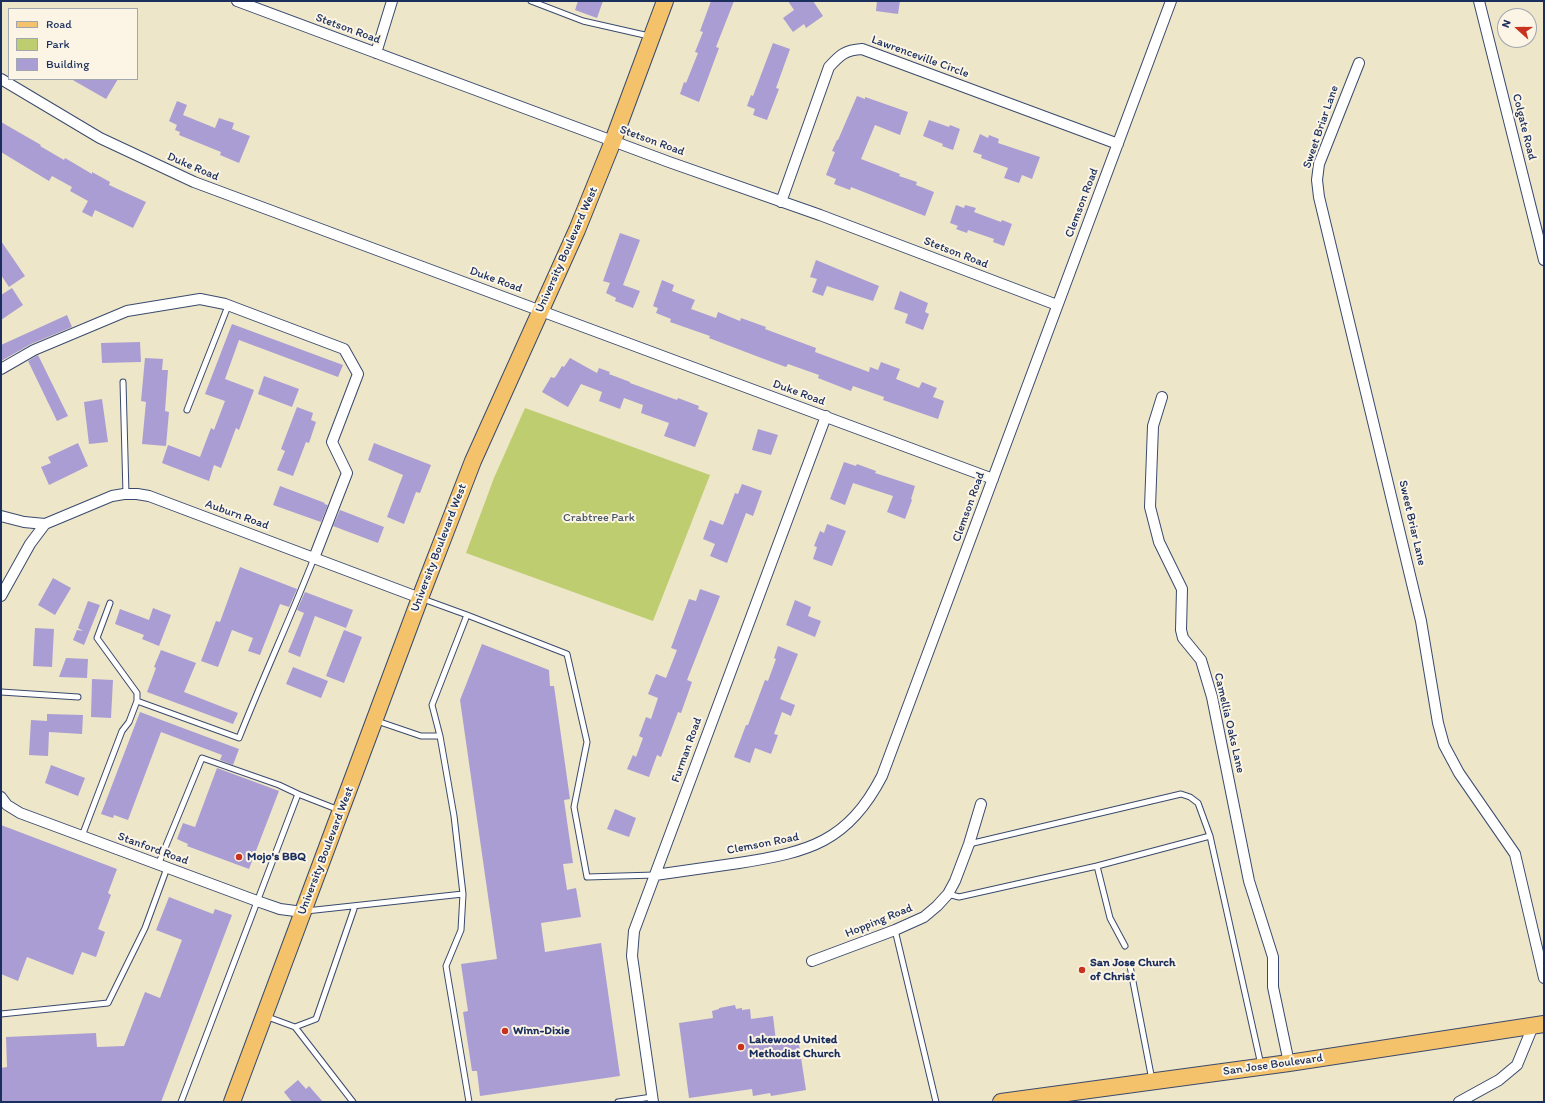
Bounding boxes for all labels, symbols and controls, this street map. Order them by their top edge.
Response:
legend [8,8,138,80]
north arrow [1497,8,1537,48]
street label: Stetson Road [313,11,383,47]
text: Road [46,17,72,31]
text: N [1499,18,1514,30]
street label: Lawrenceville Circle [869,33,971,81]
text: Park [46,37,70,51]
text: Building [46,57,89,71]
street label: Sweet Briar Lane [1300,84,1342,170]
street label: Colgate Road [1509,92,1539,162]
street label: Stetson Road [617,123,687,159]
street label: Duke Road [165,150,221,184]
street label: Clemson Road [1062,166,1102,240]
street label: University Boulevard West [533,185,601,315]
street label: Stetson Road [922,234,990,272]
street label: Duke Road [468,264,524,296]
street label: Duke Road [771,377,827,409]
street label: Clemson Road [950,470,988,544]
street label: Sweet Briar Lane [1395,479,1429,567]
street label: University Boulevard West [408,482,470,614]
street label: Auburn Road [203,497,271,533]
park label: Crabtree Park [563,511,635,525]
street label: Camellia Oaks Lane [1210,671,1248,775]
street label: Furman Road [669,715,705,785]
street label: University Boulevard West [295,785,357,917]
street label: Stanford Road [116,830,190,868]
street label: Clemson Road [726,830,800,858]
place label: Mojo's BBQ [247,850,306,864]
marker: Mojo's BBQ [234,852,244,862]
street label: Hopping Road [843,901,915,941]
place label: San Jose Church of Christ [1090,956,1175,984]
marker: San Jose Church of Christ [1077,965,1087,975]
place label: Winn-Dixie [513,1024,570,1038]
marker: Winn-Dixie [500,1026,510,1036]
place label: Lakewood United Methodist Church [749,1033,840,1061]
marker: Lakewood United Methodist Church [736,1042,746,1052]
street label: San Jose Boulevard [1222,1051,1324,1079]

